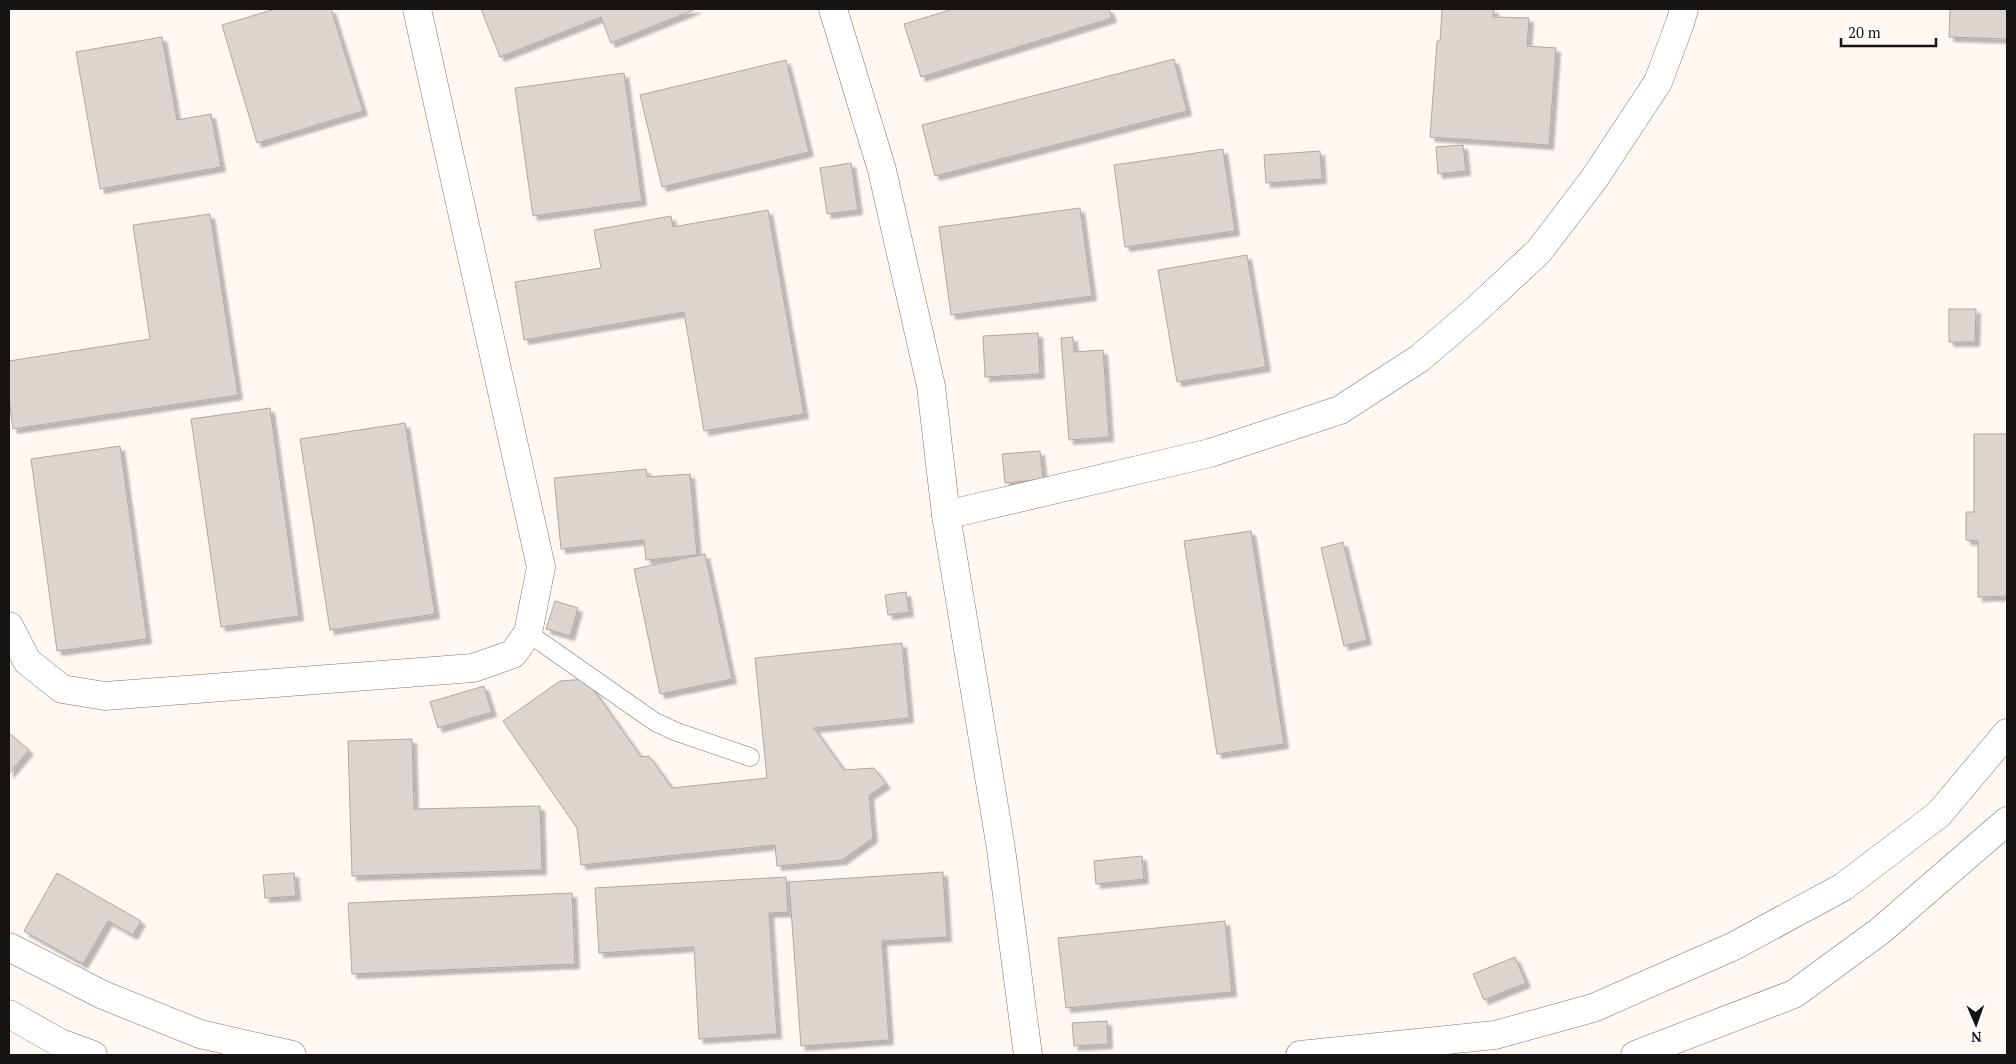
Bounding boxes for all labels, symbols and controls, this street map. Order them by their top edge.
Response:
scale bar [1841,15,1936,47]
text: 20 m [1848,22,1881,42]
north arrow [1951,999,2001,1049]
text: N [1970,1028,1982,1047]

